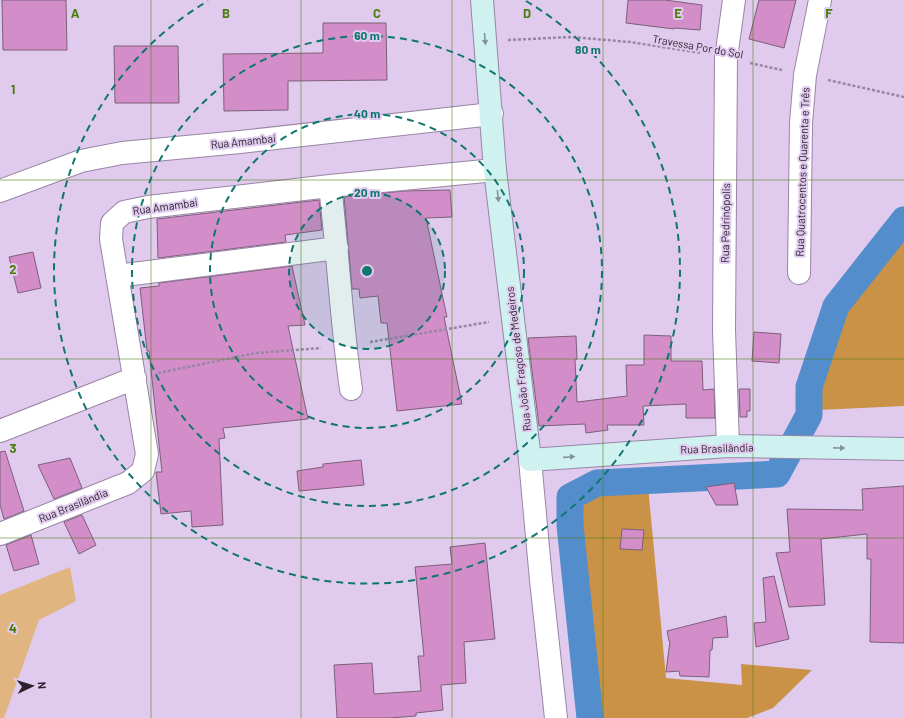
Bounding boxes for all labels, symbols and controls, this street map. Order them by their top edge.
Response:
text: A [71,5,80,21]
text: B [222,5,230,21]
text: C [373,5,381,21]
text: D [523,5,531,21]
text: E [674,5,682,21]
text: F [825,5,833,21]
text: 60 m [354,28,380,42]
street label: Travessa Por do Sol [652,32,744,60]
one-way arrow [482,33,489,45]
text: 80 m [575,42,601,56]
text: 1 [11,81,15,97]
street label: Rua Quatrocentos e Quarenta e Três [793,87,811,257]
text: 40 m [354,106,380,120]
street label: Rua Amambaí [210,131,277,151]
street label: Rua Pedrinópolis [718,183,732,263]
text: 20 m [354,185,380,199]
one-way arrow [495,190,502,202]
street label: Rua Amambai [132,195,198,217]
text: 2 [9,261,17,277]
centre of rings [360,264,374,278]
street label: Rua João Fragoso de Medeiros [503,286,533,432]
text: 3 [9,440,17,456]
street label: Rua Brasilândia [680,440,754,456]
one-way arrow [833,445,846,451]
one-way arrow [563,454,575,461]
street label: Rua Brasilândia [37,485,109,525]
text: 4 [9,620,17,636]
north arrow [12,666,52,706]
text: N [36,681,49,689]

